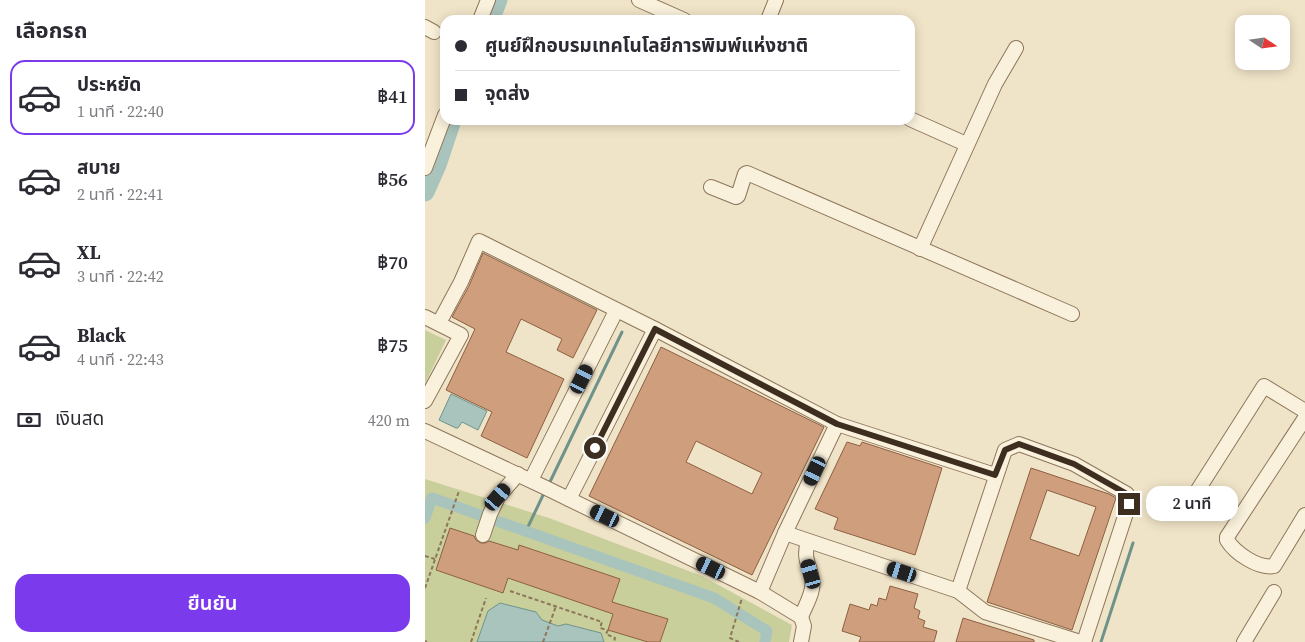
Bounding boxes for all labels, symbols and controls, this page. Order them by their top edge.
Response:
text: เลือกรถ [15,15,88,45]
north arrow [1235,15,1290,70]
map controls [1235,15,1290,70]
text: ศูนย์ฝึกอบรมเทคโนโลยีการพิมพ์แห่งชาติ [485,32,808,58]
text: ประหยัด [77,71,141,97]
icon: car [17,75,62,120]
text: จุดส่ง [485,80,530,106]
text: ฿41 [377,83,408,109]
text: 1 นาที · 22:40 [77,100,164,122]
text: สบาย [77,154,121,180]
icon: car [17,158,62,203]
text: ฿56 [377,166,408,192]
text: 2 นาที · 22:41 [77,183,164,205]
text: XL [77,239,100,265]
icon: car [17,241,62,286]
text: ฿70 [377,249,408,275]
text: 3 นาที · 22:42 [77,265,164,287]
text: Black [77,322,126,348]
icon: car [17,324,62,369]
text: ฿75 [377,332,408,358]
text: 4 นาที · 22:43 [77,348,164,370]
car [568,362,595,396]
text: เงินสด [55,405,104,431]
icon: cash [15,406,43,434]
text: 420 m [368,409,410,431]
route start [584,437,606,459]
car [801,454,828,488]
car [482,481,513,513]
callout: 2 นาที [1147,486,1239,522]
text: 2 นาที [1173,492,1211,514]
route end [1118,493,1140,515]
car [588,503,621,529]
car [694,555,727,581]
car [799,558,822,590]
car [885,560,918,584]
button: ยืนยัน [15,574,410,632]

